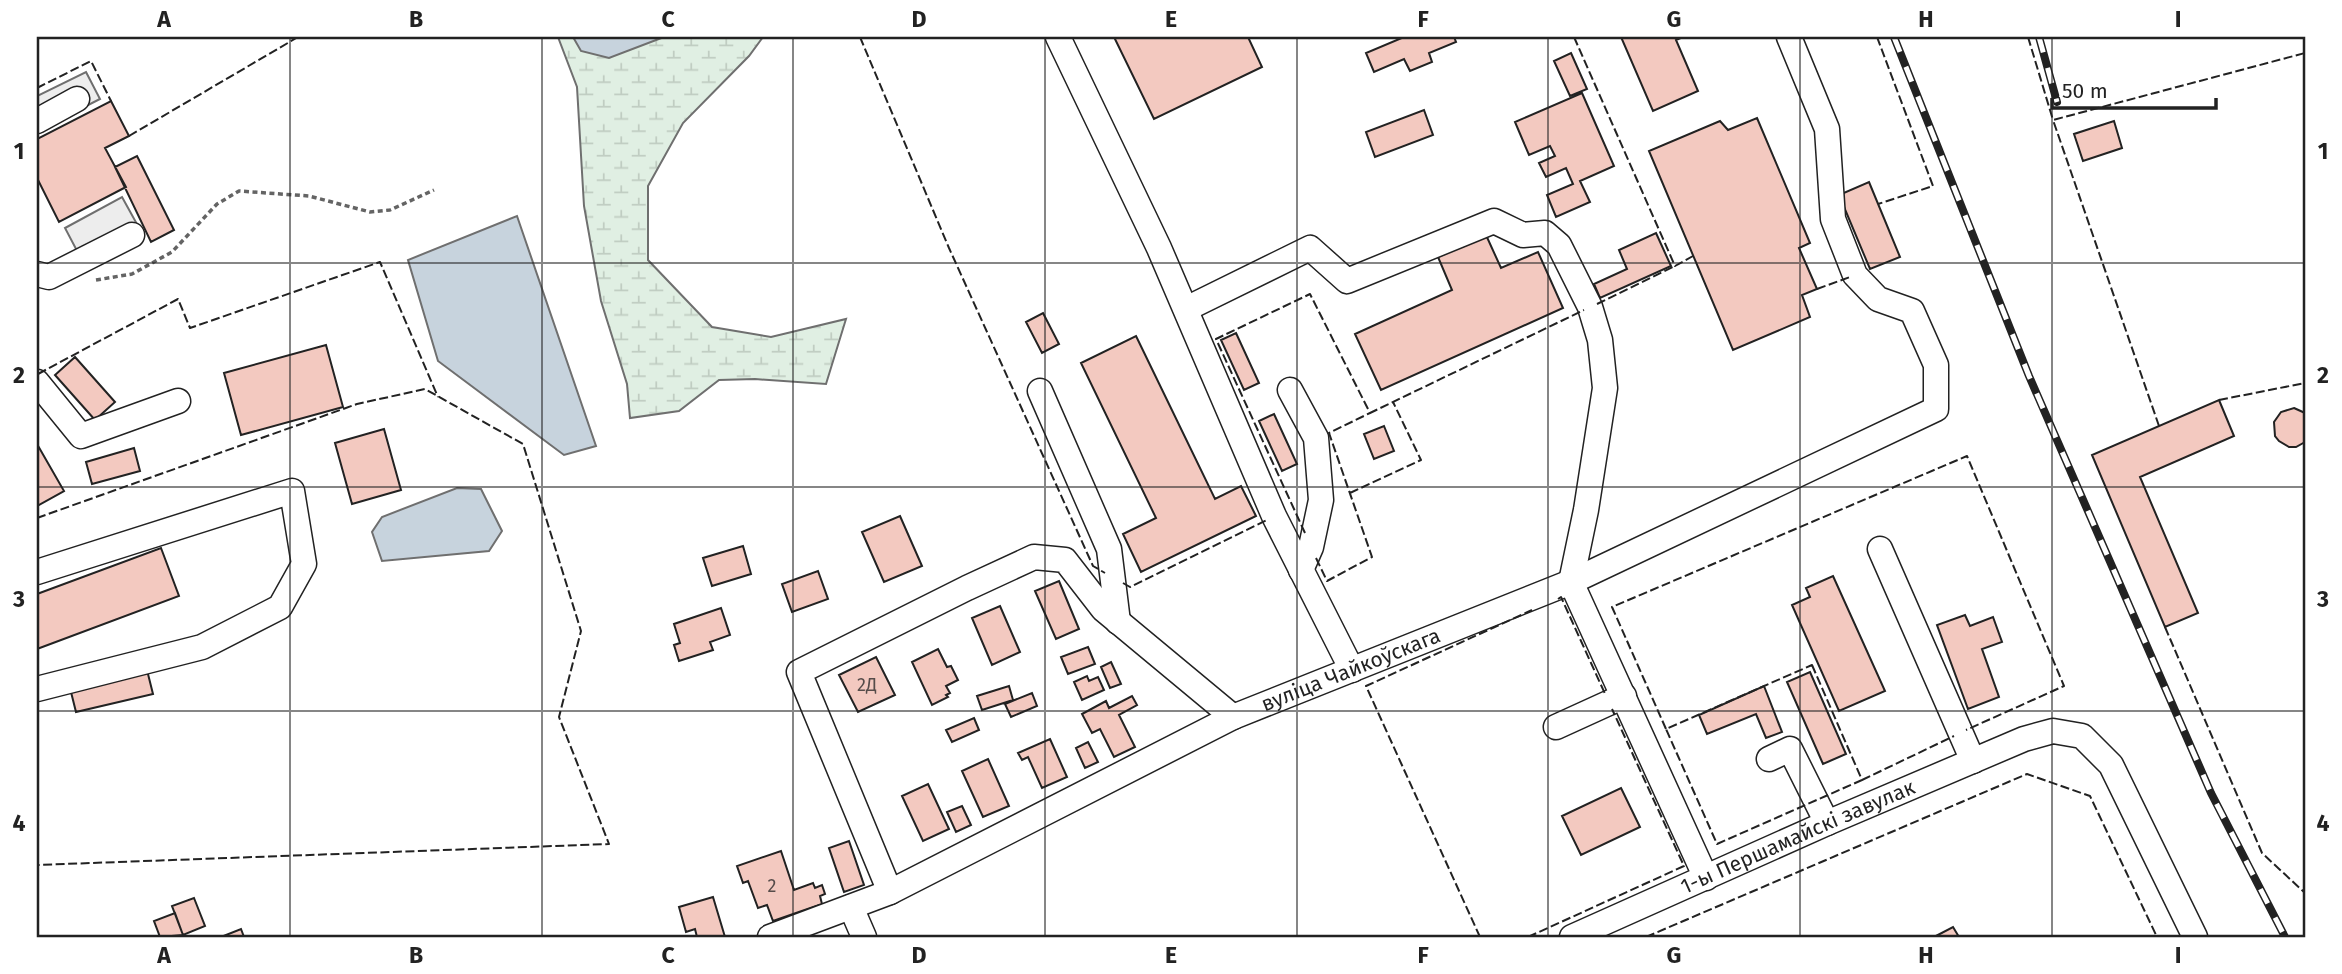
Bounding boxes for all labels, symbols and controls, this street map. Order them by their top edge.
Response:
text: A [156,5,171,33]
text: B [409,5,423,33]
text: C [661,5,675,33]
text: D [912,5,927,33]
text: E [1165,5,1177,33]
text: F [1417,5,1429,33]
text: G [1667,5,1681,33]
text: H [1918,5,1934,33]
text: I [2175,5,2181,33]
scale bar [2052,66,2216,110]
text: 50 m [2062,78,2108,104]
text: 1 [14,137,24,165]
text: 1 [2318,137,2328,165]
text: 2 [13,361,25,389]
text: 2 [2317,361,2329,389]
text: 3 [12,585,25,613]
text: 3 [2316,585,2329,613]
street label: вуліца Чайкоўскага [1257,623,1444,717]
house number: 2Д [857,674,877,696]
street label: 1-ы Першамайскі завулак [1677,774,1919,900]
text: 4 [13,809,26,837]
text: 4 [2317,809,2330,837]
house number: 2 [768,875,777,897]
text: A [156,941,171,969]
text: B [409,941,423,969]
text: C [661,941,675,969]
text: D [912,941,927,969]
text: E [1165,941,1177,969]
text: F [1417,941,1429,969]
text: G [1667,941,1681,969]
text: H [1918,941,1934,969]
text: I [2175,941,2181,969]

